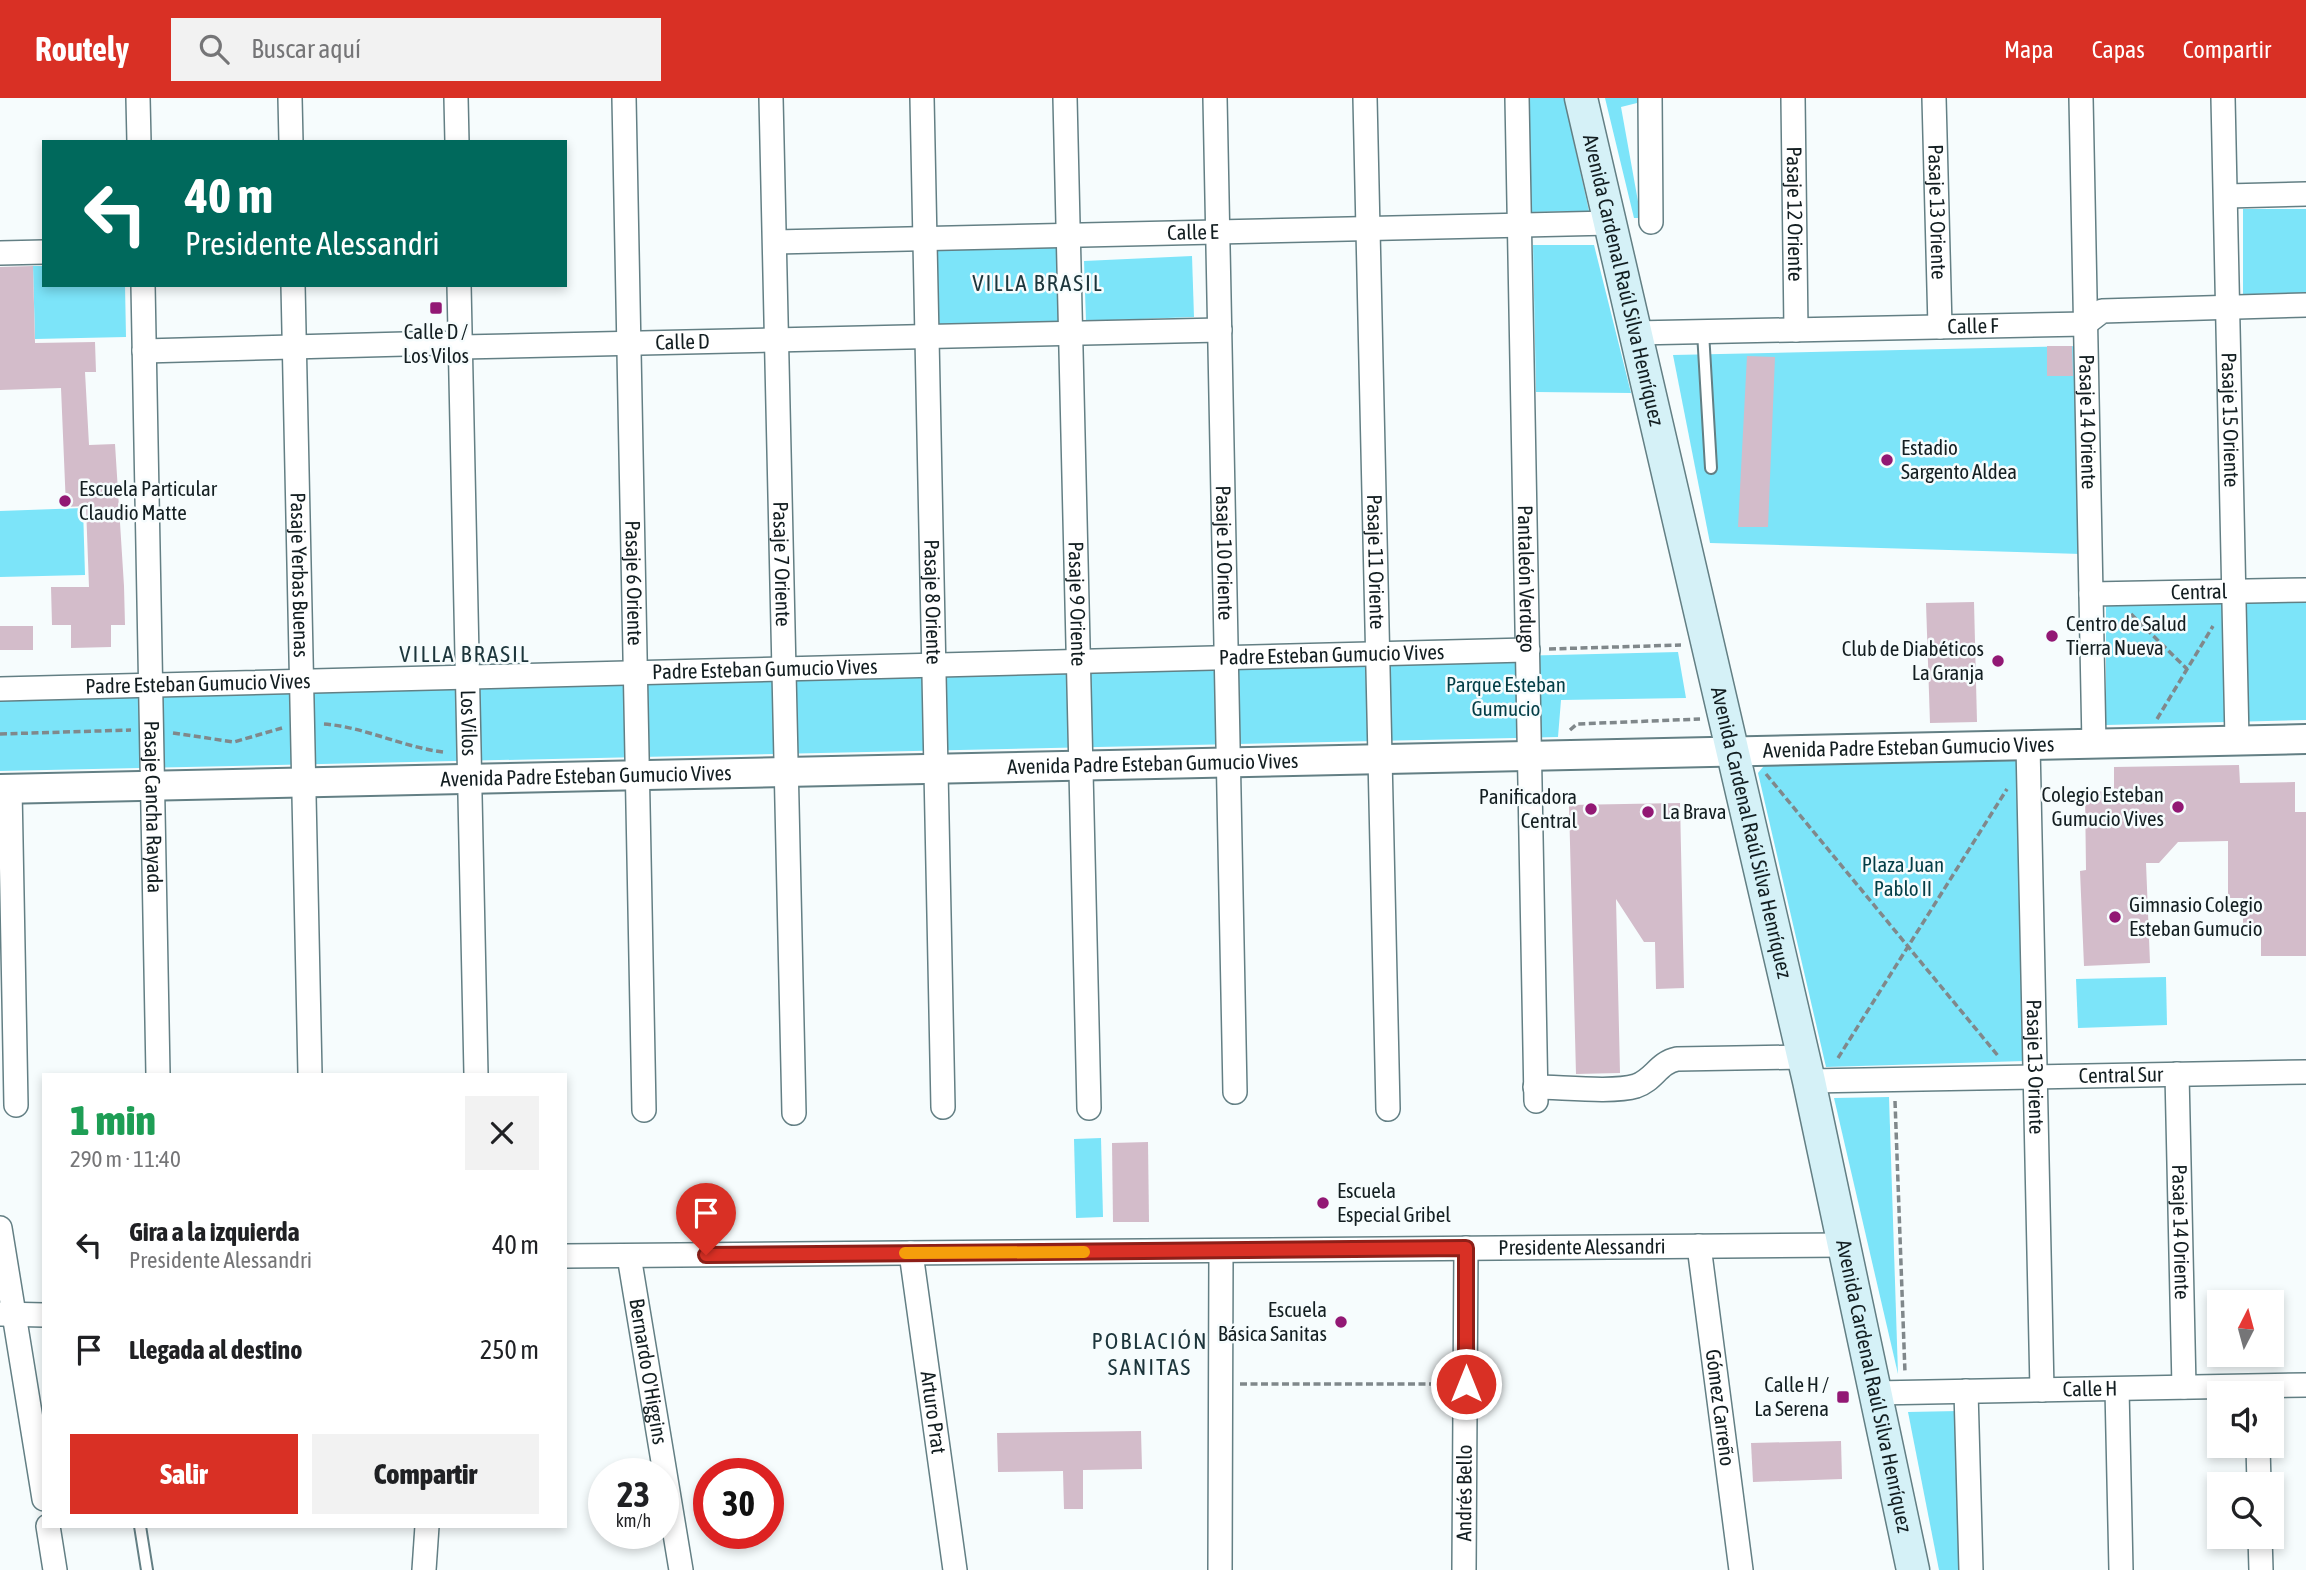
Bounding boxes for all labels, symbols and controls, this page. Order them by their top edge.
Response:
search box [171,18,661,81]
text: Routely [35,30,129,68]
icon: search [195,30,233,68]
text: Buscar aquí [251,34,361,64]
text: Mapa [2004,36,2054,63]
text: Capas [2092,36,2145,63]
text: Compartir [2183,36,2271,63]
street label: Avenida Cardenal Raúl Silva Henríquez [1579,132,1670,428]
street label: Pasaje 13 Oriente [1924,144,1952,280]
street label: Pasaje 12 Oriente [1783,146,1808,282]
text: 40 m [185,167,273,223]
icon: left [70,168,161,259]
street label: Calle E [1167,219,1219,244]
text: Presidente Alessandri [185,225,440,262]
district label: VILLA BRASIL [972,270,1104,296]
marker: Calle D / Los Vilos [428,300,444,316]
street label: Calle F [1947,313,1999,338]
place label: Calle D / Los Vilos [403,319,469,367]
street label: Calle D [655,328,710,354]
street label: Pasaje 15 Oriente [2218,352,2244,488]
street label: Pasaje 14 Oriente [2075,354,2102,490]
place label: Estadio Sargento Aldea [1901,435,2017,483]
marker: Estadio Sargento Aldea [1879,452,1895,468]
place label: Escuela Particular Claudio Matte [79,476,218,524]
street label: Pasaje 10 Oriente [1212,485,1239,621]
street label: Pasaje Yerbas Buenas [286,492,314,658]
marker: Escuela Particular Claudio Matte [57,493,73,509]
street label: Pasaje 11 Oriente [1363,494,1390,630]
street label: Pasaje 7 Oriente [769,501,796,627]
street label: Pantaleón Verdugo [1514,505,1541,653]
street label: Pasaje 6 Oriente [621,520,648,646]
street label: Pasaje 8 Oriente [920,539,947,665]
street label: Pasaje 9 Oriente [1065,541,1092,667]
street label: Central [2171,578,2228,604]
place label: Centro de Salud Tierra Nueva [2066,611,2187,659]
marker: Centro de Salud Tierra Nueva [2044,628,2060,644]
place label: Club de Diabéticos La Granja [1842,636,1984,684]
street label: Padre Esteban Gumucio Vives [1219,639,1444,669]
district label: VILLA BRASIL [399,641,531,667]
marker: Club de Diabéticos La Granja [1990,653,2006,669]
street label: Padre Esteban Gumucio Vives [652,654,878,683]
street label: Padre Esteban Gumucio Vives [85,668,311,698]
park label: Parque Esteban Gumucio [1446,672,1566,720]
street label: Avenida Cardenal Raúl Silva Henríquez [1707,684,1798,981]
street label: Los Vilos [457,690,482,756]
street label: Pasaje Cancha Rayada [140,720,168,893]
street label: Avenida Padre Esteban Gumucio Vives [1763,731,2054,762]
street label: Avenida Padre Esteban Gumucio Vives [1007,748,1299,778]
street label: Avenida Padre Esteban Gumucio Vives [440,760,732,790]
place label: Colegio Esteban Gumucio Vives [2042,782,2164,830]
place label: Panificadora Central [1479,784,1577,832]
place label: La Brava [1662,799,1726,823]
marker: Colegio Esteban Gumucio Vives [2170,799,2186,815]
marker: Panificadora Central [1583,801,1599,817]
marker: La Brava [1640,804,1656,820]
park label: Plaza Juan Pablo II [1862,852,1944,900]
place label: Gimnasio Colegio Esteban Gumucio [2129,892,2263,940]
marker: Gimnasio Colegio Esteban Gumucio [2107,909,2123,925]
street label: Pasaje 13 Oriente [2023,999,2049,1135]
street label: Central Sur [2078,1062,2164,1087]
text: 1 min [70,1096,156,1144]
button: close [465,1096,539,1170]
text: 290 m · 11:40 [70,1146,181,1172]
street label: Pasaje 14 Oriente [2168,1164,2195,1300]
place label: Escuela Especial Gribel [1337,1178,1451,1226]
pin [676,1183,736,1255]
icon: arrive [687,1194,725,1232]
marker: Escuela Especial Gribel [1315,1195,1331,1211]
text: Gira a la izquierda [129,1217,300,1247]
icon: left [70,1226,108,1264]
text: 40 m [492,1230,539,1260]
street label: Presidente Alessandri [1498,1234,1666,1259]
street label: Avenida Cardenal Raúl Silva Henríquez [1832,1237,1918,1535]
text: Presidente Alessandri [129,1247,312,1273]
north arrow [2207,1290,2284,1367]
map controls [2207,1290,2284,1549]
street label: Bernardo O'Higgins [625,1297,673,1446]
place label: Escuela Básica Sanitas [1218,1297,1327,1345]
marker: Escuela Básica Sanitas [1333,1314,1349,1330]
district label: POBLACIÓN SANITAS [1092,1328,1209,1380]
icon: arrive [70,1331,108,1369]
text: Llegada al destino [129,1335,302,1365]
text: 250 m [480,1335,539,1365]
position arrow [1429,1347,1503,1421]
street label: Gómez Carreño [1702,1348,1740,1467]
street label: Arturo Prat [917,1369,952,1455]
place label: Calle H / La Serena [1754,1372,1829,1420]
street label: Calle H [2062,1376,2118,1401]
button: sound [2207,1381,2284,1458]
marker: Calle H / La Serena [1835,1389,1851,1405]
button: Salir [70,1434,298,1514]
button: Compartir [312,1434,539,1514]
street label: Andrés Bello [1451,1444,1476,1541]
speed limit sign: 30 [693,1458,784,1549]
button: search [2207,1472,2284,1549]
text: 23 [617,1474,650,1514]
text: km/h [616,1510,651,1531]

